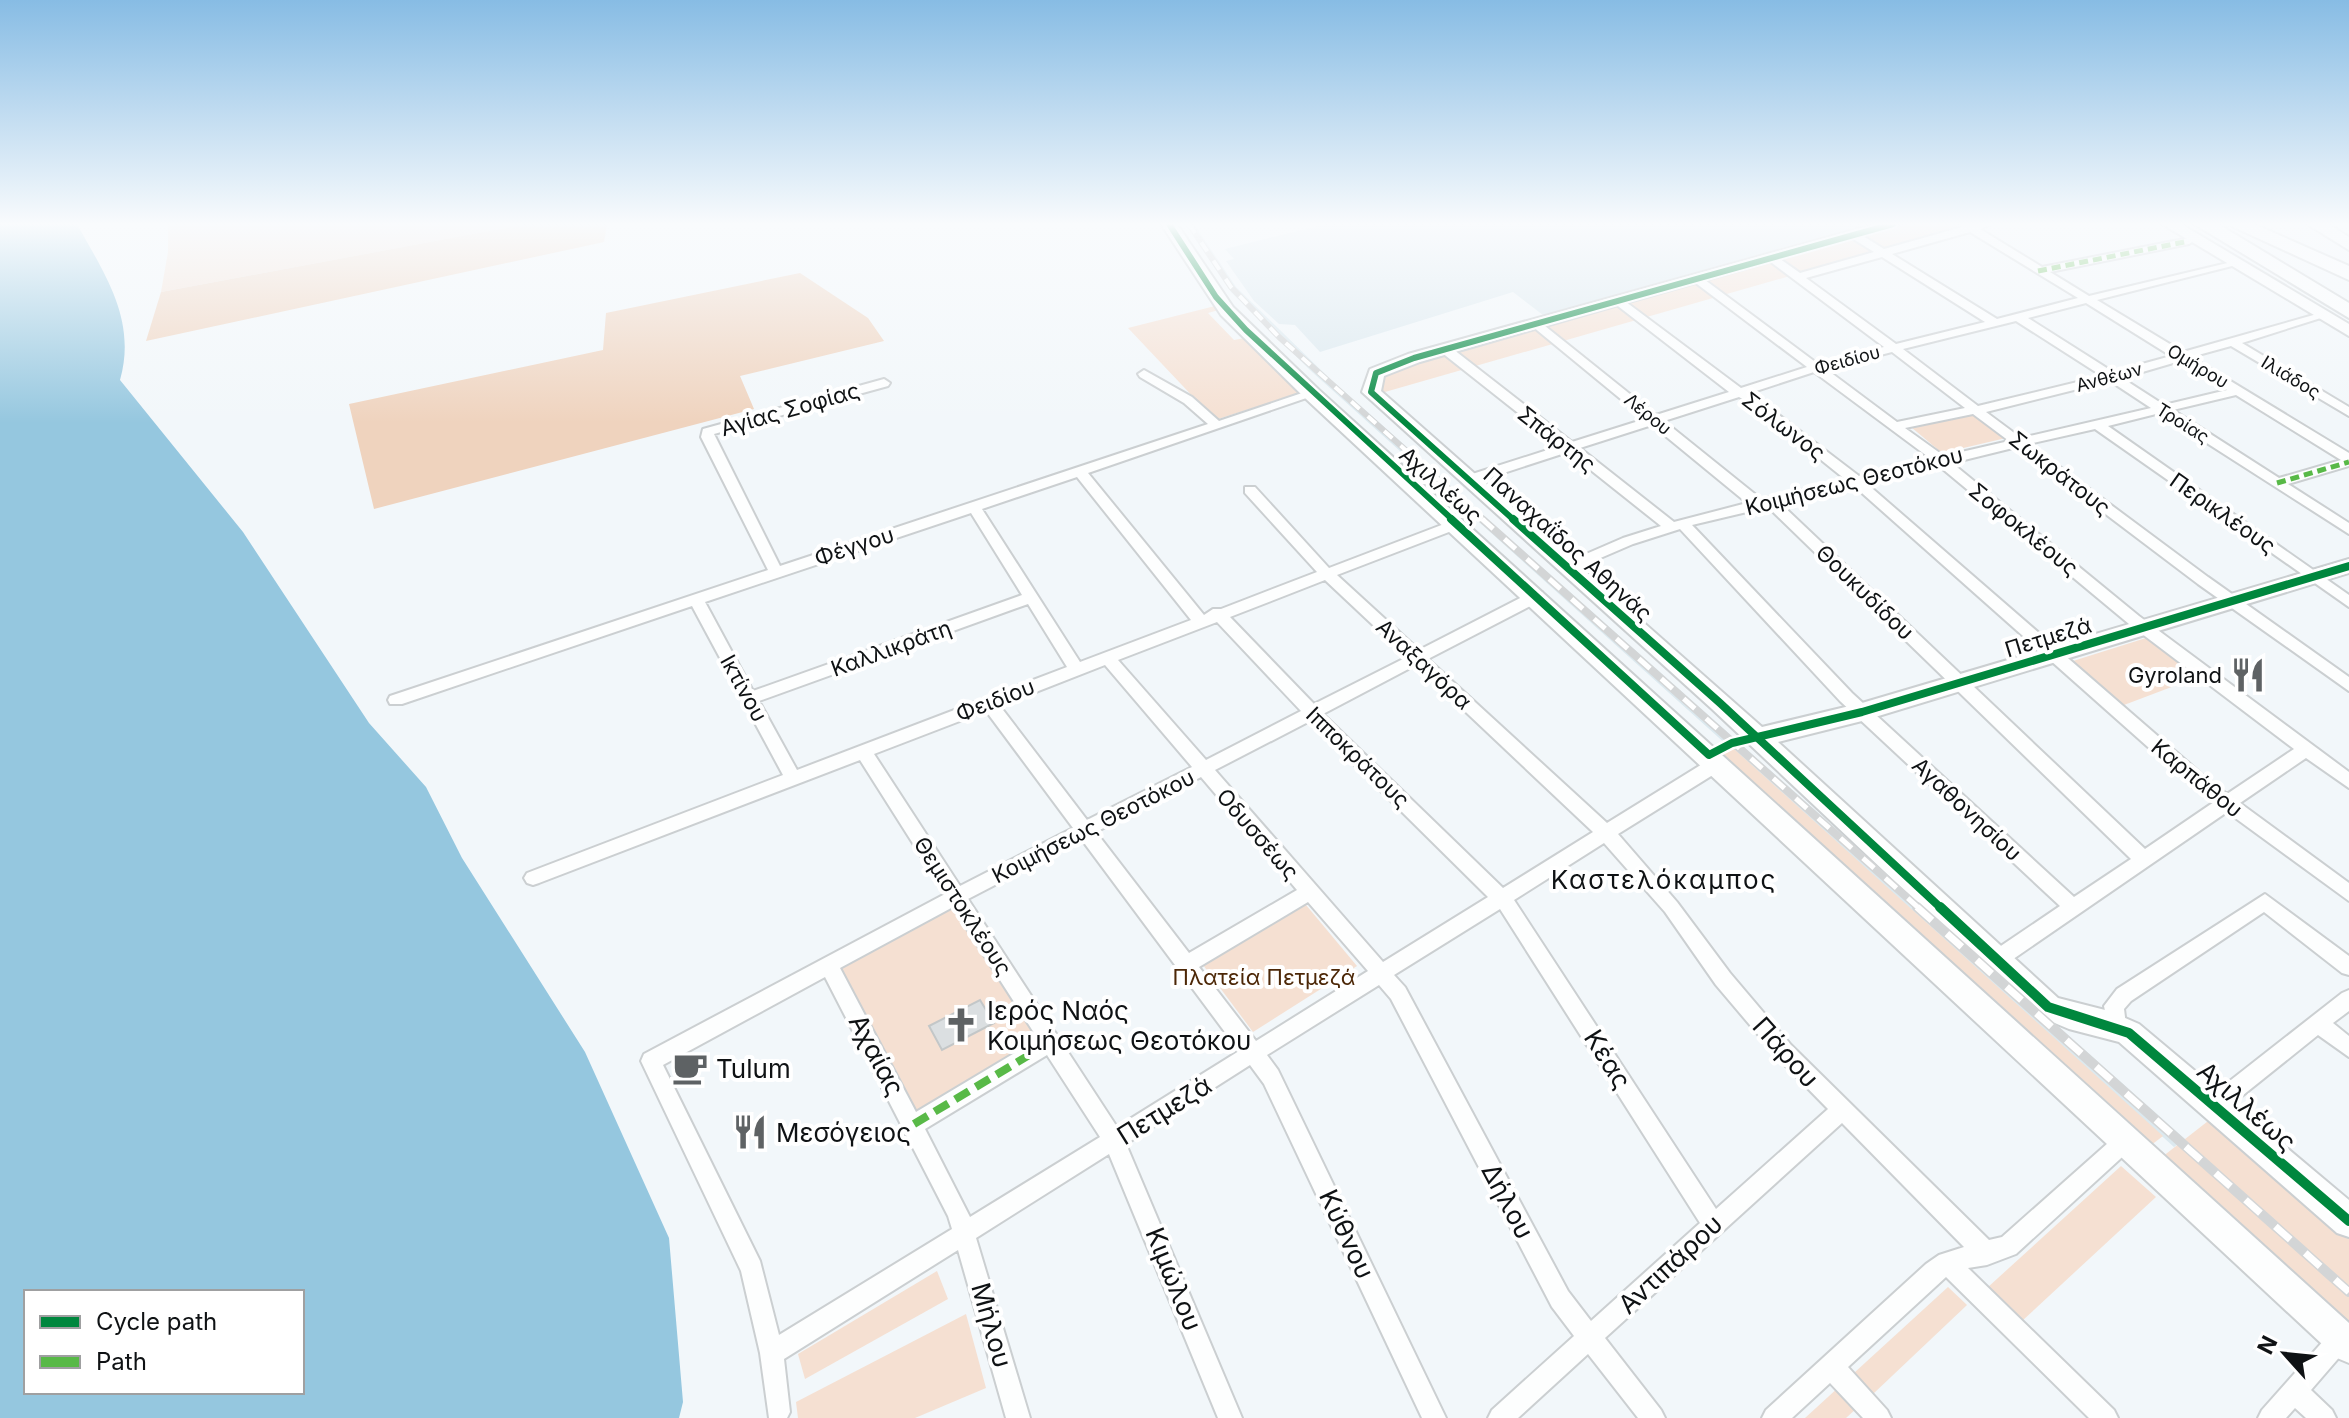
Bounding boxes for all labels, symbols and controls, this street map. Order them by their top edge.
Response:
street label: Ομήρου [2164,340,2232,392]
street label: Φειδίου [1812,341,1882,379]
street label: Ιλιάδος [2258,351,2324,403]
street label: Ανθέων [2074,358,2145,396]
street label: Αγίας Σοφίας [718,377,862,441]
street label: Σόλωνος [1737,386,1831,466]
street label: Λέρου [1620,389,1676,439]
street label: Τροίας [2153,399,2213,447]
street label: Σπάρτης [1513,401,1601,477]
street label: Σωκράτους [2004,425,2116,521]
street label: Αχιλλέως [1394,441,1488,529]
street label: Κοιμήσεως Θεοτόκου [1742,441,1966,521]
street label: Παναχαΐδος Αθηνάς [1478,462,1658,626]
street label: Περικλέους [2165,467,2281,559]
street label: Σοφοκλέους [1964,477,2084,581]
street label: Φέγγου [811,521,897,571]
street label: Θουκυδίδου [1811,539,1919,645]
street label: Πετμεζά [2002,612,2094,662]
street label: Αναξαγόρα [1371,613,1477,715]
street label: Καλλικράτη [827,614,955,682]
street label: Ικτίνου [715,650,773,726]
restaurant icon: Gyroland [2229,656,2267,694]
place label: Gyroland [2128,662,2222,688]
street label: Φειδίου [952,673,1038,727]
street label: Ιπποκράτους [1301,701,1415,813]
street label: Καρπάθου [2146,733,2248,823]
street label: Αγαθονησίου [1907,752,2027,866]
street label: Κοιμήσεως Θεοτόκου [987,764,1199,888]
street label: Οδυσσέως [1212,783,1304,885]
street label: Θεμιστοκλέους [908,832,1018,980]
district label: Καστελόκαμπος [1551,864,1777,895]
park label: Πλατεία Πετμεζά [1173,964,1355,990]
place label: Ιερός Ναός Κοιμήσεως Θεοτόκου [987,995,1251,1056]
church icon: Ιερός Ναός Κοιμήσεως Θεοτόκου [942,1006,980,1044]
street label: Αχαίας [843,1009,911,1101]
street label: Πάρου [1747,1011,1825,1093]
street label: Κέας [1578,1024,1638,1094]
cafe icon: Tulum [671,1049,709,1087]
place label: Tulum [716,1053,791,1084]
street label: Αχιλλέως [2191,1055,2303,1157]
street label: Πετμεζά [1111,1069,1217,1151]
restaurant icon: Μεσόγειος [731,1113,769,1151]
place label: Μεσόγειος [776,1117,911,1148]
street label: Δήλου [1475,1158,1541,1244]
street label: Κύθνου [1313,1185,1381,1283]
street label: Αντιπάρου [1612,1208,1728,1320]
street label: Κιμώλου [1139,1223,1209,1335]
street label: Μήλου [965,1279,1019,1371]
legend [24,1290,304,1394]
text: Cycle path [96,1307,217,1336]
north arrow [2245,1314,2325,1394]
text: N [2252,1332,2283,1358]
text: Path [96,1347,147,1376]

